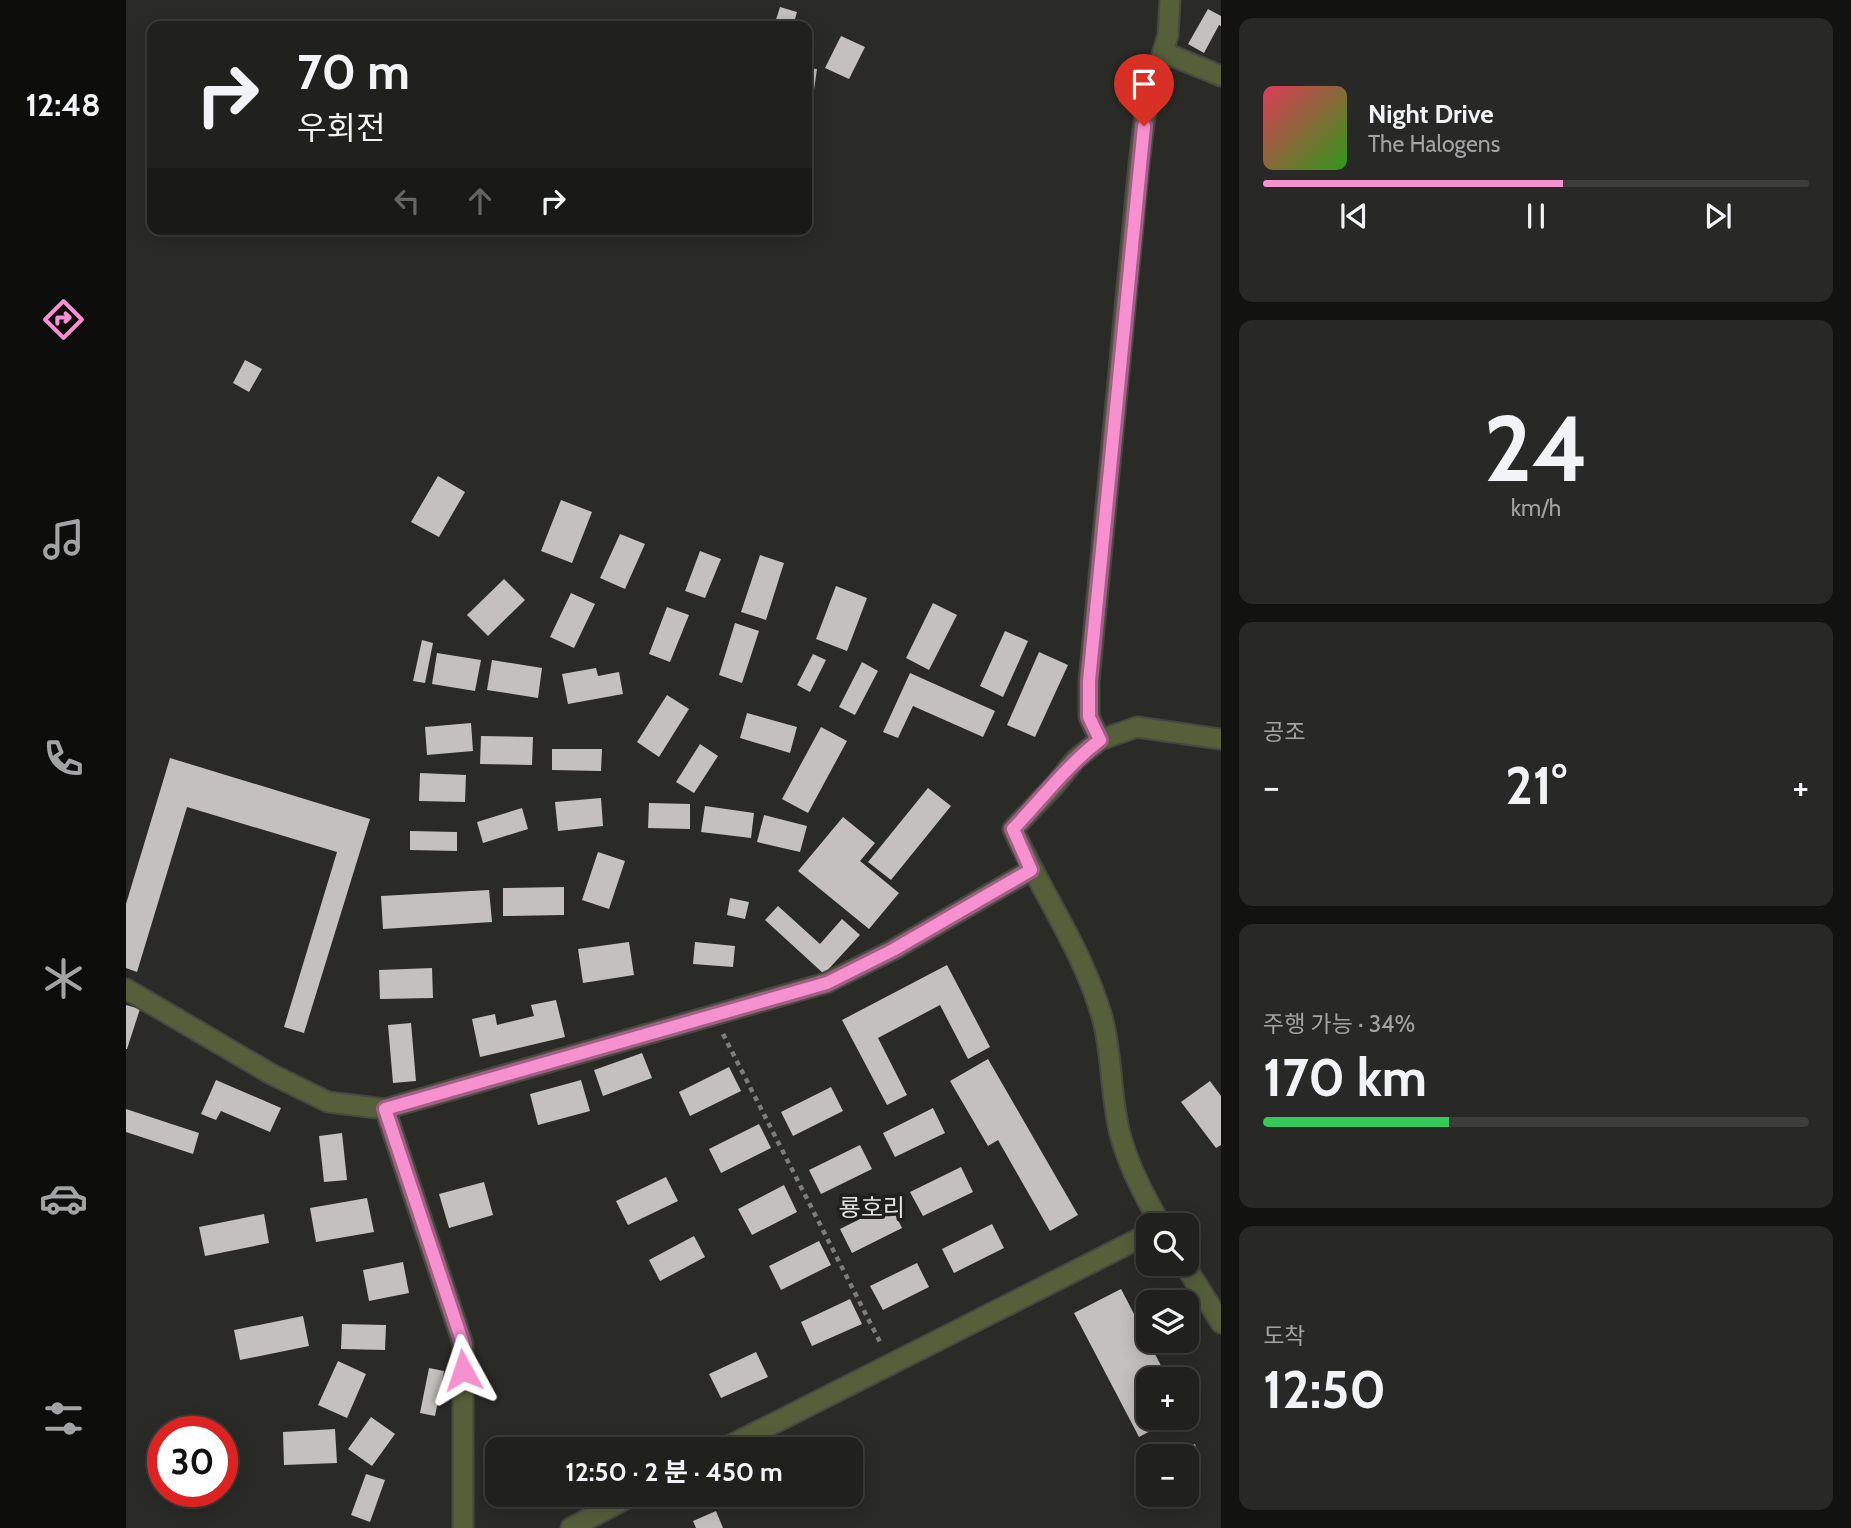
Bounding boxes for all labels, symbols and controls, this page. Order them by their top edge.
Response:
text: 70 m [297,42,410,101]
icon: right [182,49,273,140]
pin [1114,54,1174,126]
icon: arrive [1125,65,1163,103]
text: 12:48 [25,85,101,124]
text: Night Drive [1368,98,1494,130]
text: 우회전 [297,108,385,147]
text: The Halogens [1368,130,1500,158]
icon: left [388,182,426,220]
icon: ahead [461,182,499,220]
icon: right [534,182,572,220]
icon: previous [1335,197,1373,235]
icon: pause [1517,197,1555,235]
icon: next [1699,197,1737,235]
icon: directions [39,295,88,344]
text: 24 [1484,393,1588,504]
text: km/h [1511,494,1561,522]
icon: music [39,515,88,564]
text: 공조 [1263,718,1305,746]
icon: phone [39,734,88,783]
text: 21° [1505,754,1567,817]
text: − [1263,763,1280,810]
text: + [1792,763,1809,810]
icon: climate [39,954,88,1003]
text: 주행 가능 · 34% [1263,1010,1415,1038]
text: 170 km [1263,1046,1427,1109]
icon: car [39,1174,88,1223]
district label: 룡호리 [839,1193,905,1222]
map controls [1136,1213,1199,1507]
button: search [1136,1213,1199,1276]
button: layers [1136,1290,1199,1353]
text: 도착 [1263,1322,1305,1350]
position arrow [426,1333,500,1407]
text: 12:50 [1263,1358,1386,1421]
button: + [1136,1367,1199,1430]
icon: filters [39,1394,88,1443]
speed limit sign: 30 [147,1416,238,1507]
button: − [1136,1444,1199,1507]
text: 12:50 · 2 분 · 450 m [565,1456,783,1488]

